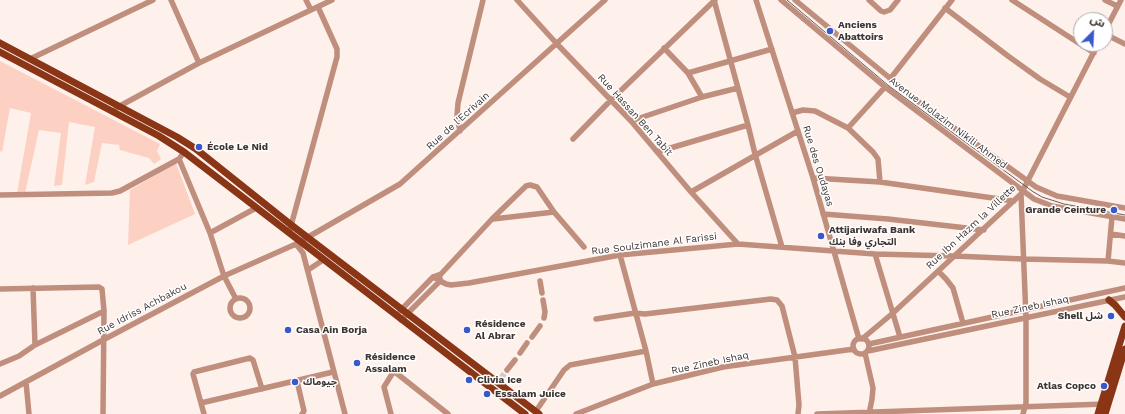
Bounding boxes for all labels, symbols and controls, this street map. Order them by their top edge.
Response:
north arrow [1073,12,1113,52]
text: ش [1088,12,1107,30]
place label: Anciens Abattoirs [838,19,883,42]
marker: Anciens Abattoirs [825,26,835,36]
street label: Rue Hassan Ben Tabit [595,71,675,159]
street label: Avenue Molazim Nikili Ahmed [887,75,1009,171]
street label: Rue de l'Ecrivain [424,90,492,152]
street label: Rue des Oudayas [800,124,836,208]
place label: École Le Nid [207,141,268,153]
marker: École Le Nid [194,142,204,152]
street label: Rue Ibn Hazm la Villette [924,182,1018,272]
place label: Grande Ceinture [1025,204,1106,216]
marker: Grande Ceinture [1109,205,1119,215]
place label: Attijariwafa Bank التجاري وفا بنك [829,224,915,248]
street label: Rue Soulzimane Al Farissi [591,230,717,258]
marker: Attijariwafa Bank التجاري وفا بنك [816,231,826,241]
street label: Rue Idriss Achbakou [95,280,189,338]
street label: Rue Zineb Ishaq [990,293,1070,321]
place label: Shell شل [1058,310,1103,322]
marker: Shell شل [1106,311,1116,321]
place label: Résidence Al Abrar [475,318,526,342]
place label: Casa Ain Borja [296,324,367,336]
marker: Casa Ain Borja [283,325,293,335]
marker: Résidence Al Abrar [462,325,472,335]
street label: Rue Zineb Ishaq [670,349,750,377]
place label: Résidence Assalam [365,351,416,374]
marker: Résidence Assalam [352,358,362,368]
place label: Clivia Ice [477,374,522,386]
marker: Clivia Ice [464,375,474,385]
place label: جيوماك [303,376,337,388]
marker: جيوماك [290,377,300,387]
place label: Atlas Copco [1037,380,1096,392]
marker: Atlas Copco [1099,381,1109,391]
place label: Essalam Juice [495,388,566,400]
marker: Essalam Juice [482,389,492,399]

